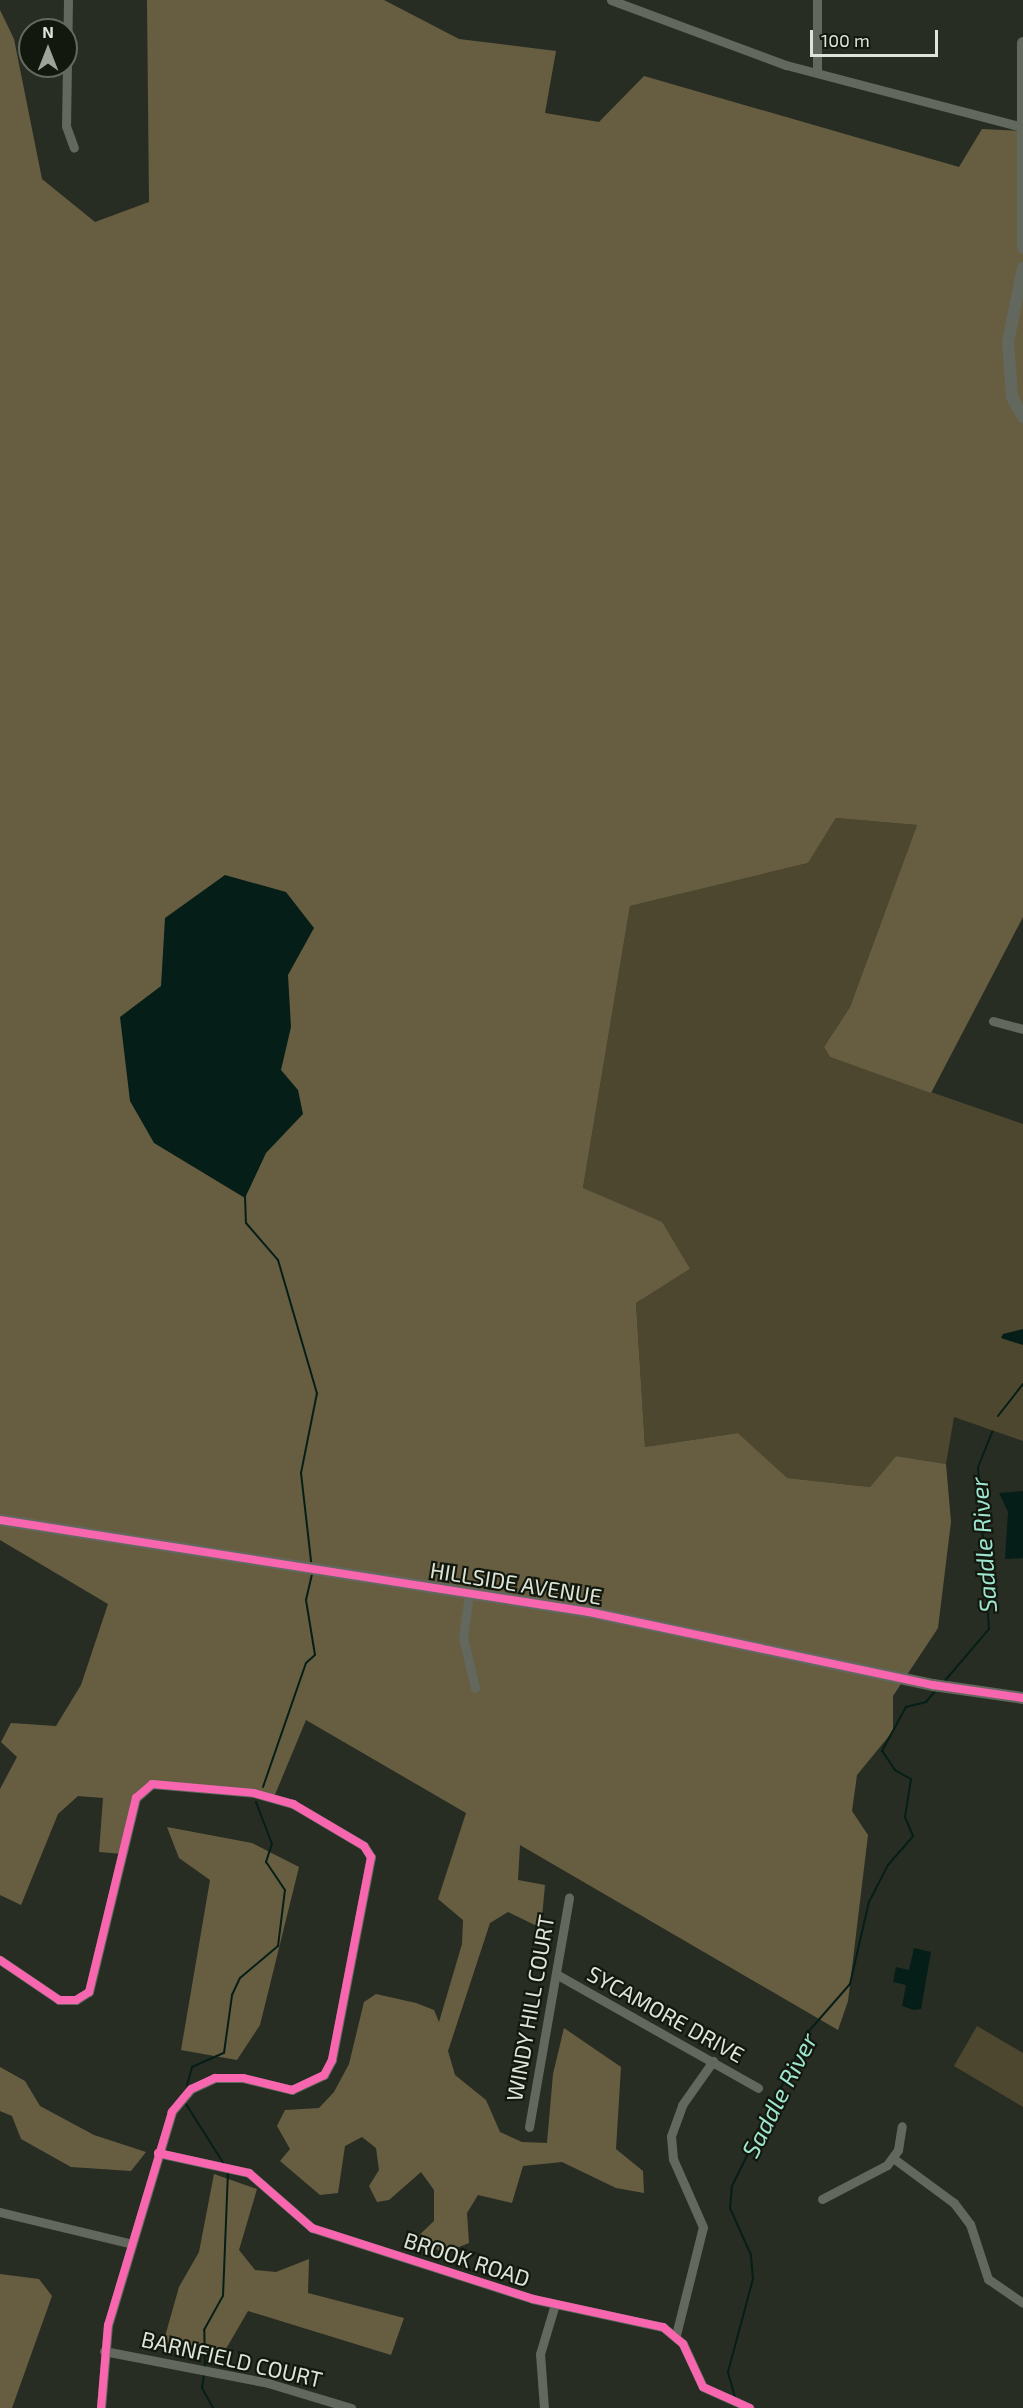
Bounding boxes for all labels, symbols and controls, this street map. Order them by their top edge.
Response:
north arrow [18,18,78,78]
scale bar [813,18,940,56]
text: N [42,22,54,41]
text: 100 m [821,29,870,51]
water label: Saddle River [964,1476,1002,1614]
street label: HILLSIDE AVENUE [428,1556,604,1610]
street label: WINDY HILL COURT [501,1912,559,2104]
street label: SYCAMORE DRIVE [583,1960,749,2068]
water label: Saddle River [735,2028,823,2162]
street label: BROOK ROAD [401,2226,533,2292]
street label: BARNFIELD COURT [139,2325,325,2393]

